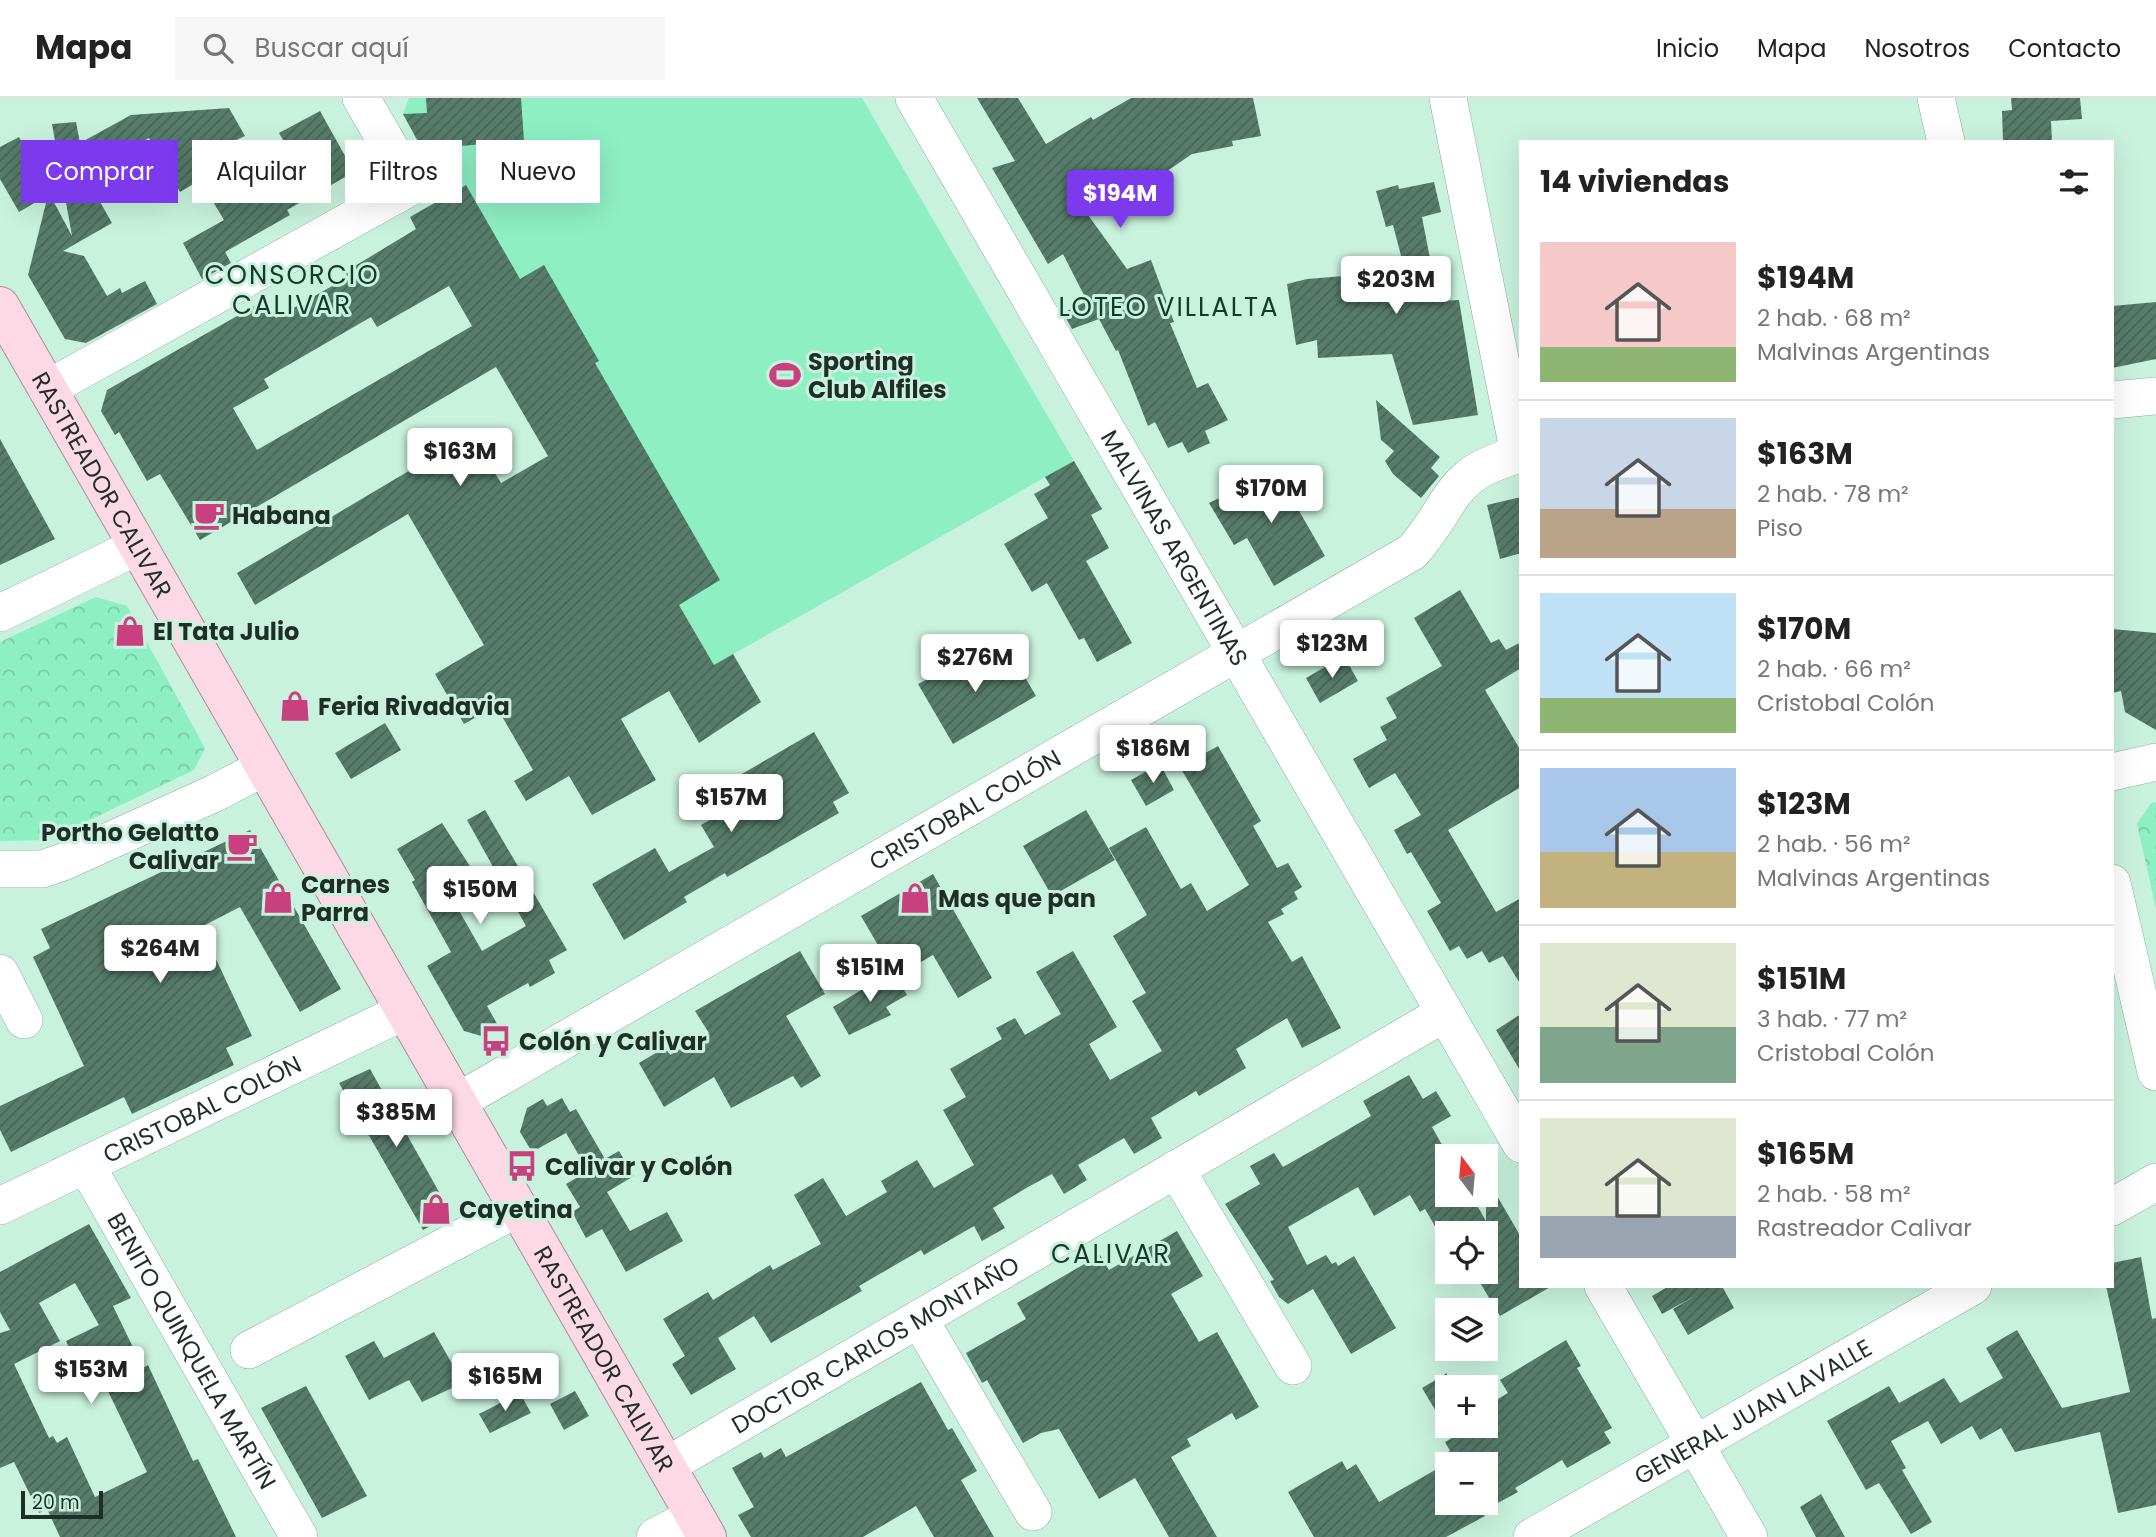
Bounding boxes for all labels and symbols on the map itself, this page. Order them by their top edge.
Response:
pin: $194M [1071,170,1169,230]
pin: $203M [1347,256,1445,316]
district label: CONSORCIO CALIVAR [204,257,380,323]
district label: LOTEO VILLALTA [1058,289,1280,325]
place label: Sporting Club Alfiles [808,345,947,406]
sports icon: Sporting Club Alfiles [768,358,802,392]
street label: RASTREADOR CALIVAR [25,365,181,604]
street label: MALVINAS ARGENTINAS [1094,424,1256,672]
pin: $163M [411,428,509,488]
pin: $170M [1222,466,1320,525]
cafe icon: Habana [192,498,226,532]
place label: Habana [232,499,331,532]
shop icon: El Tata Julio [113,614,147,648]
place label: El Tata Julio [153,615,299,648]
pin: $123M [1283,620,1381,680]
pin: $276M [926,634,1024,694]
shop icon: Feria Rivadavia [278,689,312,723]
place label: Feria Rivadavia [318,690,510,723]
pin: $186M [1104,726,1202,785]
street label: CRISTOBAL COLÓN [863,741,1067,878]
pin: $157M [682,774,780,834]
place label: Portho Gelatto Calivar [41,816,219,877]
cafe icon: Portho Gelatto Calivar [225,829,259,863]
pin: $150M [431,866,529,926]
place label: Carnes Parra [301,868,390,929]
shop icon: Carnes Parra [261,881,295,915]
shop icon: Mas que pan [898,881,932,915]
place label: Mas que pan [938,882,1096,915]
pin: $264M [111,926,209,985]
pin: $151M [821,944,919,1004]
bus stop icon: Colón y Calivar [479,1024,513,1058]
place label: Colón y Calivar [519,1025,707,1058]
street label: CRISTOBAL COLÓN [97,1047,306,1171]
pin: $385M [347,1090,445,1149]
north arrow [1435,1144,1498,1208]
bus stop icon: Calivar y Colón [505,1149,539,1183]
place label: Calivar y Colón [545,1150,733,1183]
shop icon: Cayetina [419,1192,453,1226]
place label: Cayetina [459,1193,573,1226]
street label: BENITO QUINQUELA MARTÍN [100,1206,285,1495]
district label: CALIVAR [1051,1236,1171,1272]
street label: RASTREADOR CALIVAR [527,1240,683,1478]
street label: DOCTOR CARLOS MONTAÑO [725,1248,1025,1441]
street label: GENERAL JUAN LAVALLE [1628,1331,1877,1492]
pin: $153M [42,1346,140,1406]
pin: $165M [456,1354,554,1413]
scale bar [21,1488,103,1520]

